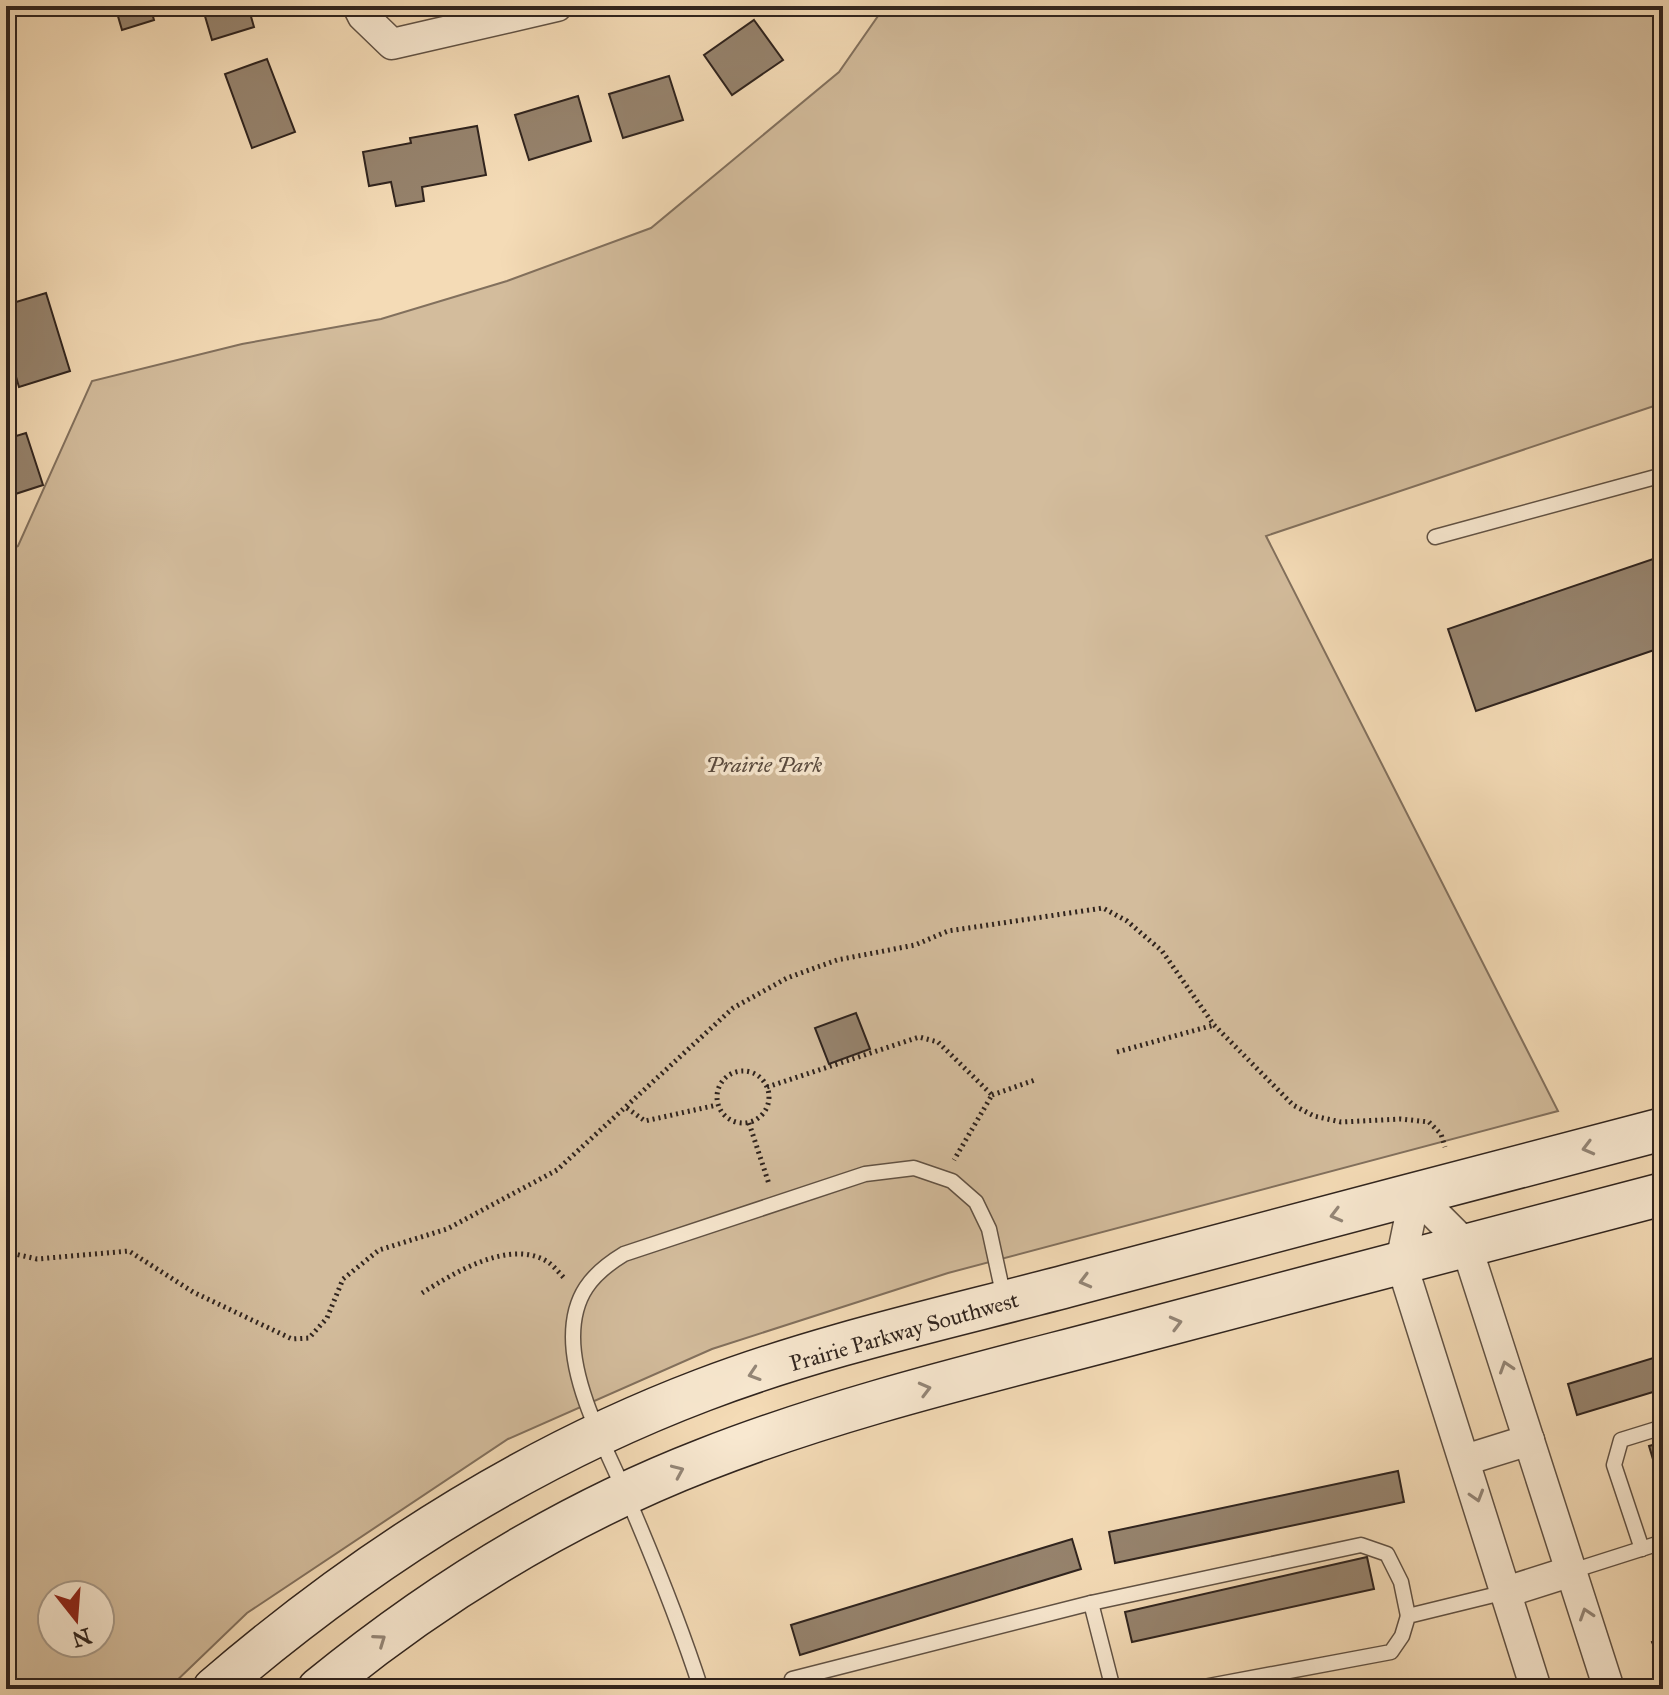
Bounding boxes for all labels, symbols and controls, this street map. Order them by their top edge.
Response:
park label: Prairie Park [706,751,823,778]
one-way arrow [1581,1139,1595,1156]
one-way arrow [1330,1205,1344,1222]
one-way arrow [1078,1272,1092,1288]
street label: Prairie Parkway Southwest [787,1286,1022,1377]
one-way arrow [1169,1315,1182,1332]
one-way arrow [1499,1361,1515,1375]
one-way arrow [747,1365,761,1381]
one-way arrow [917,1381,931,1398]
one-way arrow [670,1465,684,1481]
one-way arrow [1468,1489,1484,1503]
north arrow [36,1579,116,1659]
one-way arrow [1579,1608,1595,1622]
text: N [69,1622,95,1653]
one-way arrow [371,1636,385,1650]

